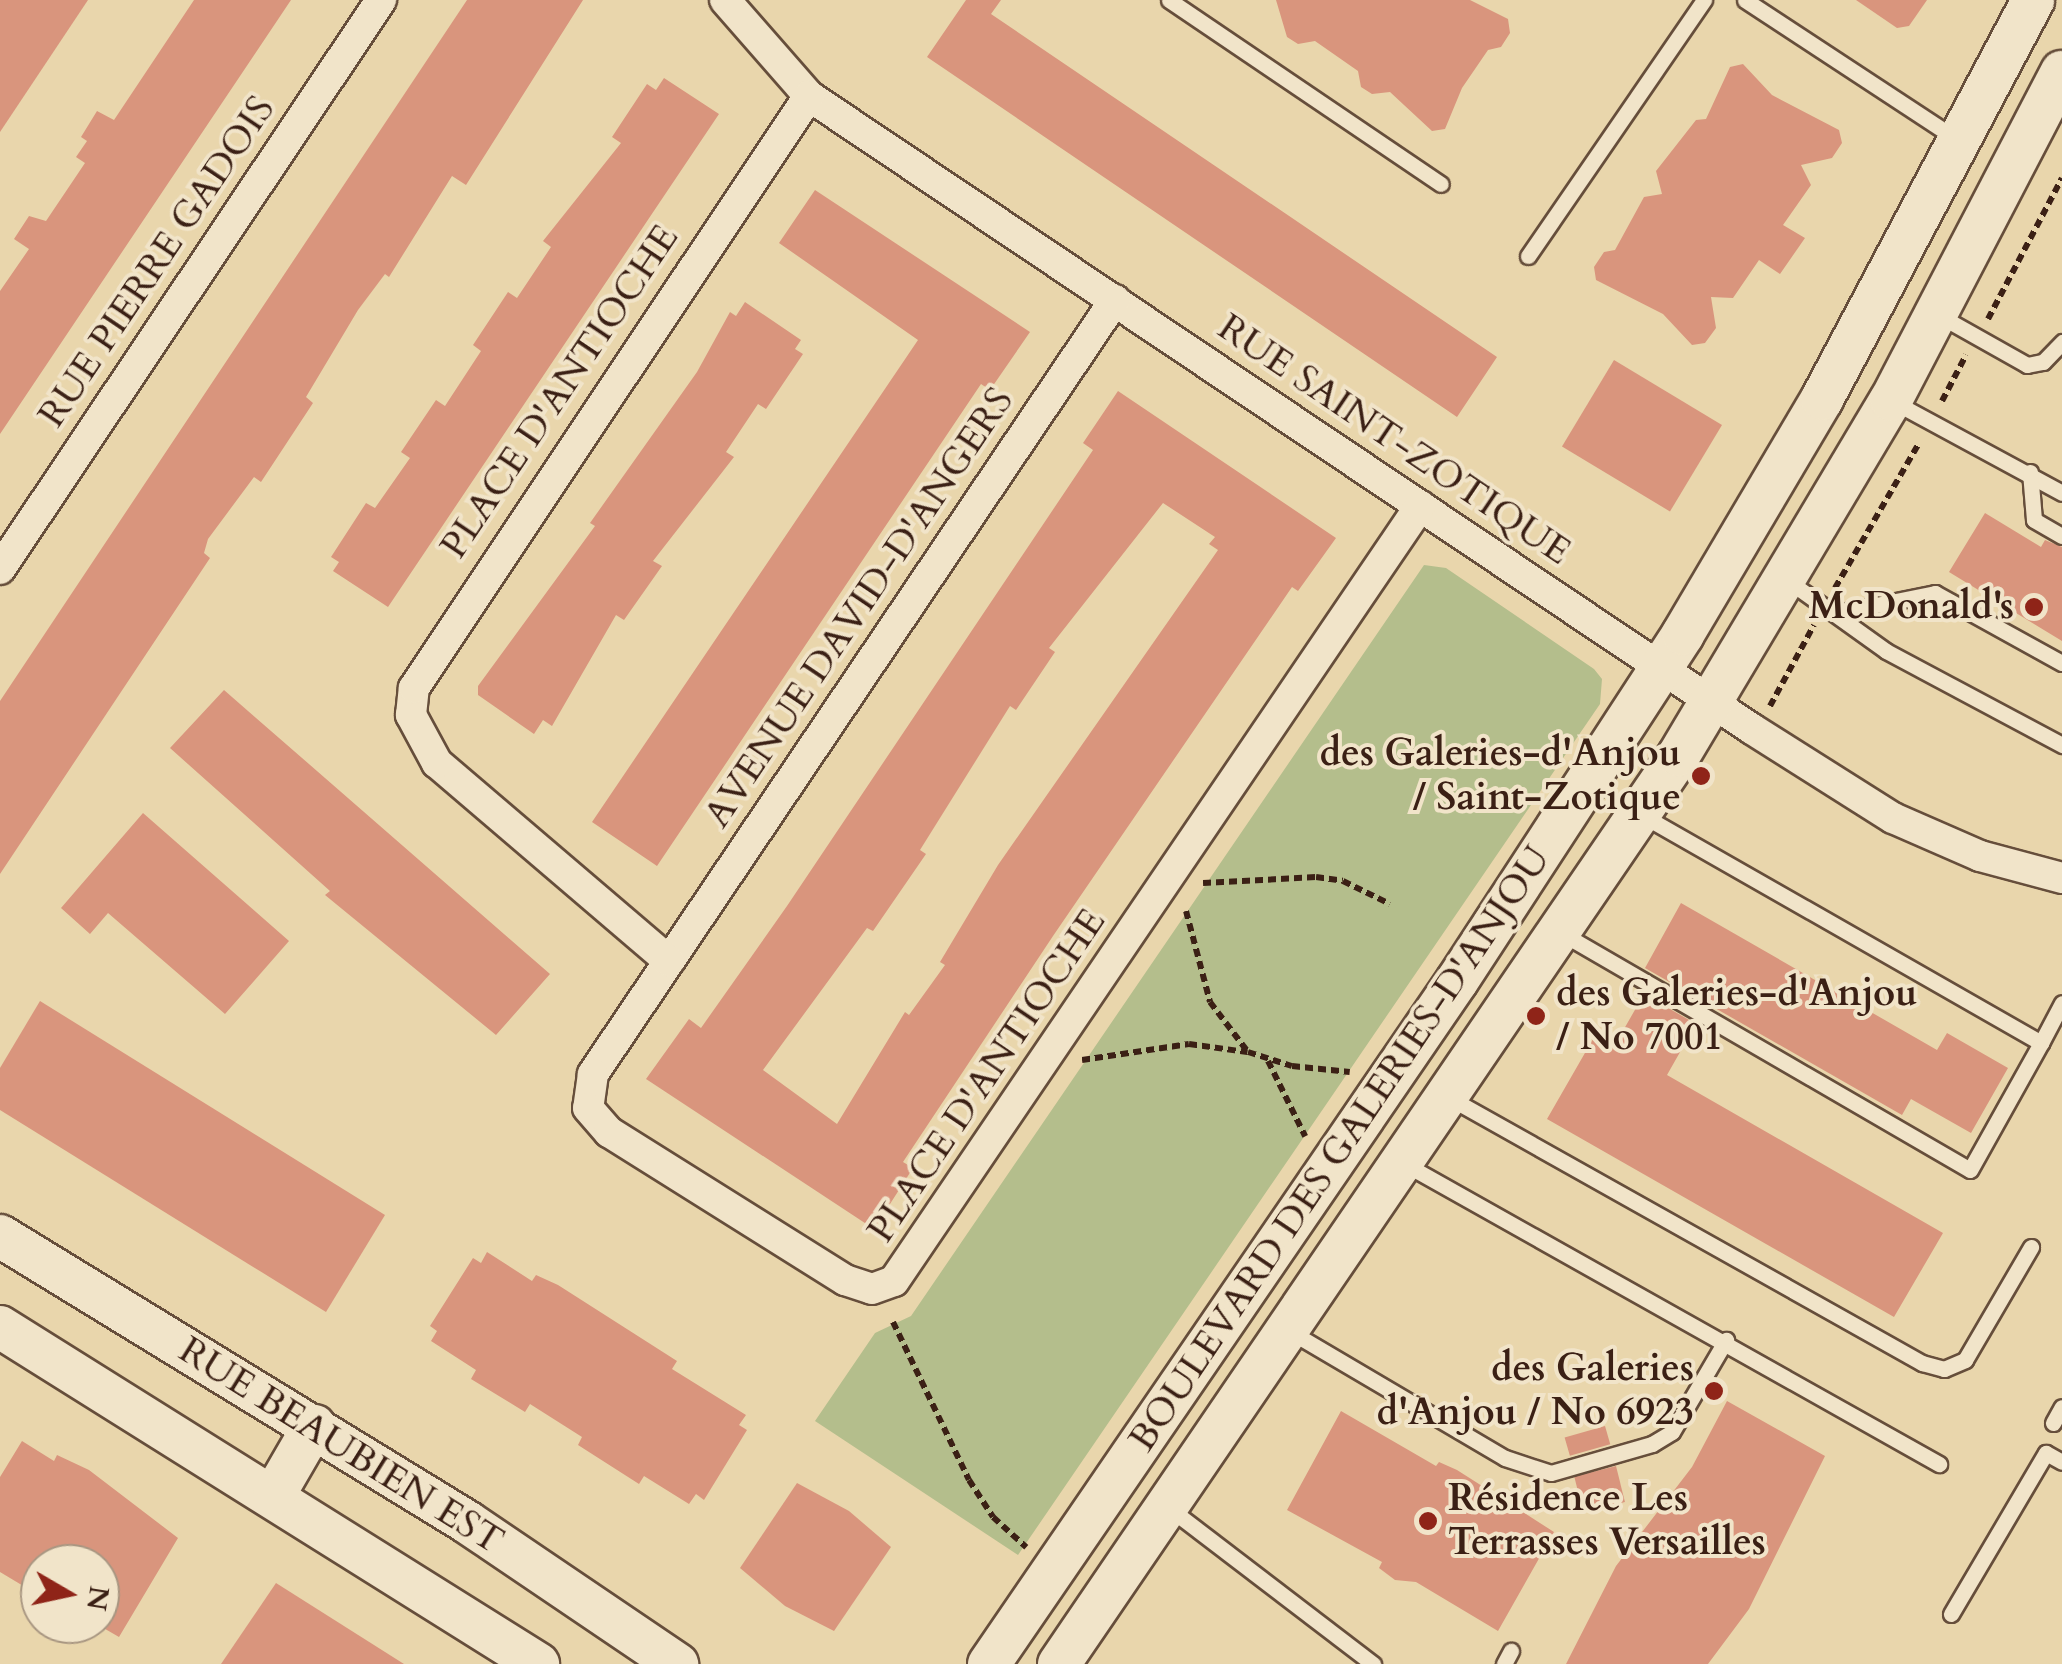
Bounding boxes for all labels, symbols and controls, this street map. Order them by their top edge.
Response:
street label: RUE PIERRE GADOIS [29,88,285,436]
street label: PLACE D'ANTIOCHE [431,217,689,567]
street label: RUE SAINT-ZOTIQUE [1209,305,1579,575]
street label: AVENUE DAVID-D'ANGERS [695,380,1023,836]
place label: McDonald's [1808,584,2014,630]
marker: McDonald's [2023,596,2045,618]
place label: des Galeries-d'Anjou / Saint-Zotique [1319,731,1681,821]
marker: des Galeries-d'Anjou / Saint-Zotique [1690,765,1712,787]
street label: BOULEVARD DES GALERIES-D'ANJOU [1120,838,1560,1460]
street label: PLACE D'ANTIOCHE [858,901,1116,1251]
place label: des Galeries-d'Anjou / No 7001 [1556,971,1918,1060]
marker: des Galeries-d'Anjou / No 7001 [1525,1005,1547,1027]
street label: RUE BEAUBIEN EST [171,1328,511,1564]
place label: des Galeries d'Anjou / No 6923 [1377,1346,1694,1436]
marker: des Galeries d'Anjou / No 6923 [1703,1380,1725,1402]
place label: Résidence Les Terrasses Versailles [1448,1476,1766,1566]
marker: Résidence Les Terrasses Versailles [1417,1510,1439,1532]
north arrow [20,1544,120,1644]
text: N [77,1583,118,1613]

